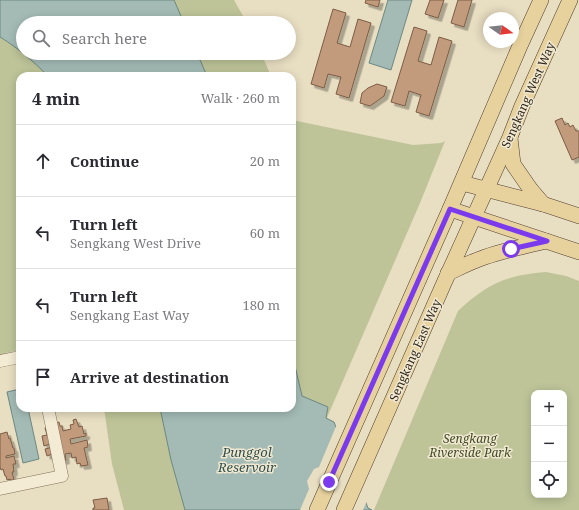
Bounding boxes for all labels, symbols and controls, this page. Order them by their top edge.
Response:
north arrow [483,12,519,48]
search box [16,16,296,60]
icon: search [30,27,52,49]
text: Search here [62,28,147,48]
street label: Sengkang West Way [497,39,559,151]
text: 4 min [32,87,80,110]
text: Walk · 260 m [201,89,280,107]
icon: ahead [32,150,54,172]
text: Continue [70,151,139,171]
text: 20 m [250,152,280,170]
text: Turn left [70,214,138,234]
icon: left [32,222,54,244]
text: 60 m [250,224,280,242]
text: Sengkang West Drive [70,234,201,252]
route start [502,240,520,258]
text: Turn left [70,286,138,306]
icon: left [32,294,54,316]
text: 180 m [243,296,280,314]
street label: Sengkang East Way [385,296,445,404]
text: Sengkang East Way [70,306,189,324]
icon: arrive [32,366,54,388]
text: Arrive at destination [70,367,229,387]
map controls [531,390,567,498]
button: + [531,390,567,426]
button: − [531,426,567,462]
park label: Sengkang Riverside Park [428,430,512,461]
water label: Punggol Reservoir [217,443,277,476]
button: locate [531,462,567,498]
route end [320,473,338,491]

